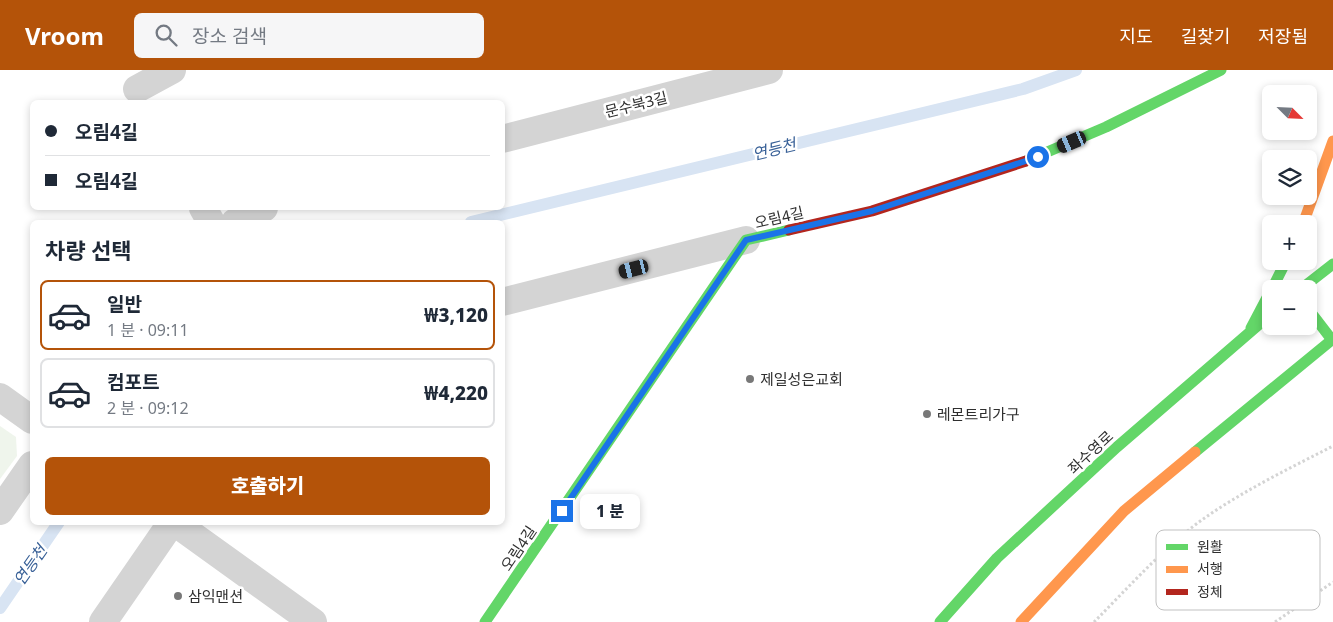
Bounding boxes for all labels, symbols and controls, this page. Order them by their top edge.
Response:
search box [134,13,484,58]
text: Vroom [25,19,104,52]
icon: search [152,21,180,49]
text: 장소 검색 [192,23,267,49]
text: 지도 [1120,24,1153,48]
text: 길찾기 [1181,24,1230,48]
text: 저장됨 [1258,24,1308,48]
north arrow [1262,85,1318,140]
map controls [1262,85,1317,335]
street label: 문수북3길 [603,87,669,121]
text: 오림4길 [75,119,138,145]
car [1055,129,1088,155]
water label: 연등천 [750,132,800,165]
route start [1027,146,1049,168]
button: layers [1262,150,1317,205]
text: 오림4길 [75,168,138,194]
street label: 오림4길 [752,202,806,232]
button: + [1262,215,1317,270]
text: 차량 선택 [45,235,132,265]
car [617,258,650,280]
button: − [1262,280,1317,335]
text: 일반 [107,291,142,317]
icon: car [47,293,92,338]
text: ₩3,120 [424,302,488,328]
text: 1 분 · 09:11 [107,319,189,341]
text: 컴포트 [107,369,159,395]
place label: 제일성은교회 [760,369,843,389]
icon: car [47,371,92,416]
marker: 제일성은교회 [744,373,756,385]
text: ₩4,220 [424,380,488,406]
text: 2 분 · 09:12 [107,397,189,419]
place label: 레몬트리가구 [937,404,1020,424]
marker: 레몬트리가구 [921,408,933,420]
street label: 좌수영로 [1063,426,1117,478]
button: 호출하기 [45,457,490,515]
callout: 1 분 [580,494,640,528]
route end [551,500,573,522]
text: 1 분 [596,500,624,522]
street label: 오림4길 [496,522,540,574]
legend [1156,530,1320,610]
text: 원활 [1197,537,1223,556]
water label: 연등천 [8,539,53,589]
text: 서행 [1197,559,1223,578]
text: 정체 [1197,582,1223,601]
place label: 삼익맨션 [188,586,243,606]
marker: 삼익맨션 [172,590,184,602]

